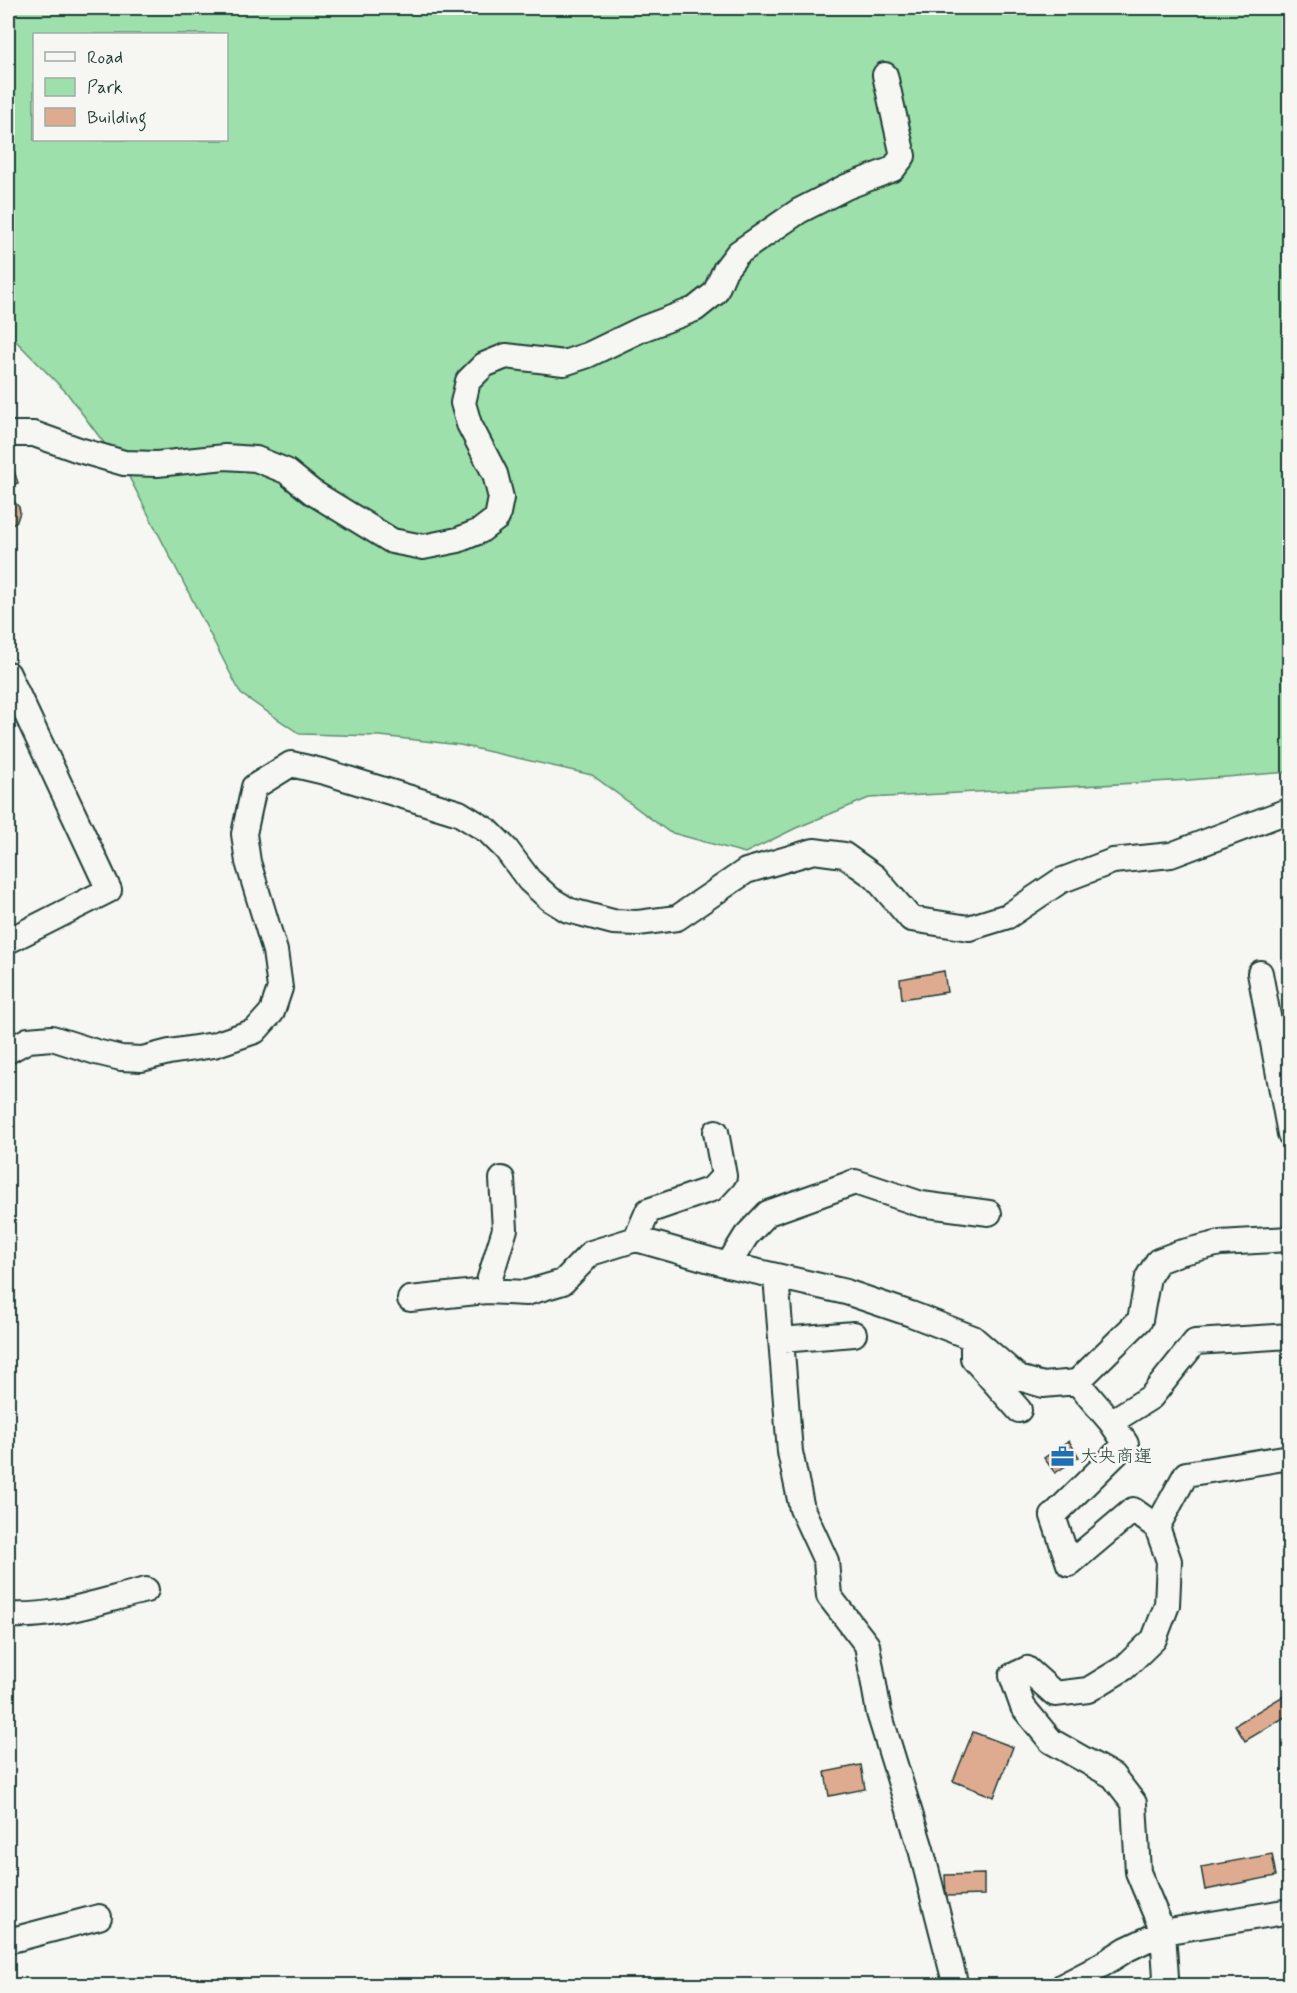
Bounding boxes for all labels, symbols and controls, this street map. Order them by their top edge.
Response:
legend [33,33,228,141]
text: Road [87,46,123,70]
text: Park [87,76,123,100]
text: Building [87,106,147,132]
office icon: 大央商運 [1049,1444,1075,1470]
place label: 大央商運 [1080,1445,1152,1469]

